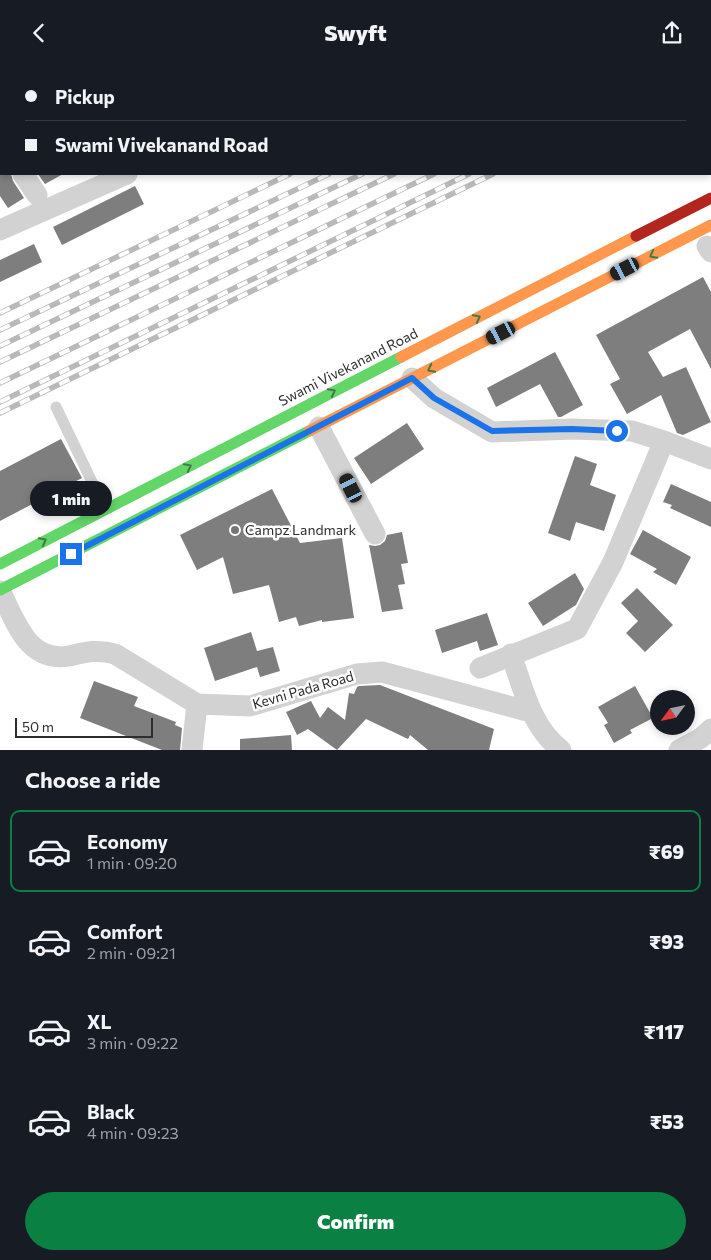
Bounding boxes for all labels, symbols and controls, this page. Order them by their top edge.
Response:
icon: back [25,19,53,47]
text: Swyft [324,19,387,46]
icon: share [658,19,686,47]
text: Pickup [55,85,115,108]
text: Swami Vivekanand Road [55,133,268,156]
one-way arrow [649,249,658,259]
car [608,256,641,282]
one-way arrow [472,314,481,324]
car [484,320,517,346]
street label: Swami Vivekanand Road [275,324,420,409]
one-way arrow [427,363,436,373]
one-way arrow [327,388,336,398]
route start [606,420,628,442]
one-way arrow [182,463,191,473]
car [337,471,364,505]
callout: 1 min [30,481,112,517]
text: 1 min [52,489,90,508]
place label: Campz Landmark [245,521,357,538]
marker: Campz Landmark [229,524,241,536]
one-way arrow [38,537,47,547]
route end [60,543,82,565]
street label: Kevni Pada Road [250,667,355,712]
north arrow [650,690,695,735]
map controls [650,690,695,735]
scale bar [15,715,152,738]
text: 50 m [22,718,54,735]
text: Choose a ride [25,766,160,793]
icon: car [27,829,72,874]
text: Economy [87,830,168,853]
text: ₹69 [649,840,684,863]
text: 1 min · 09:20 [87,853,177,872]
icon: car [27,919,72,964]
text: Comfort [87,920,163,943]
text: ₹93 [649,930,684,953]
text: 2 min · 09:21 [87,943,176,962]
icon: car [27,1009,72,1054]
text: XL [87,1010,112,1033]
text: ₹117 [644,1020,684,1043]
text: 3 min · 09:22 [87,1033,178,1052]
icon: car [27,1099,72,1144]
text: Black [87,1100,135,1123]
text: ₹53 [650,1110,684,1133]
text: 4 min · 09:23 [87,1123,179,1142]
button: Confirm [25,1192,686,1250]

